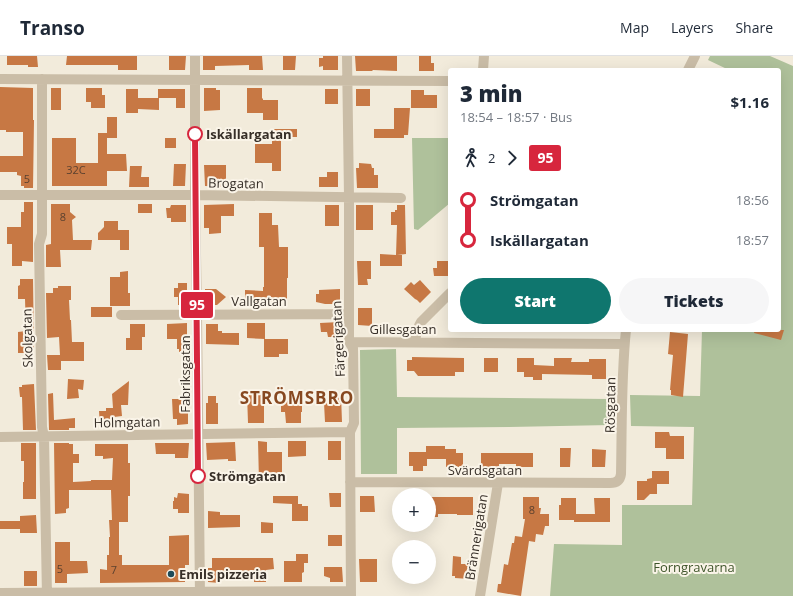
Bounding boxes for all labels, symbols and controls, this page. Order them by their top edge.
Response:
text: Transo [20,15,85,41]
text: Map [620,18,649,37]
text: Layers [671,18,713,37]
text: Share [735,18,773,37]
text: 3 min [460,78,523,108]
text: $1.16 [730,92,769,112]
text: 18:54 – 18:57 · Bus [460,108,572,126]
place label: Iskällargatan [206,125,292,143]
marker: Iskällargatan [187,126,203,142]
icon: walk [460,147,482,169]
icon: forward [501,147,523,169]
text: 95 [537,148,553,167]
text: 2 [488,149,495,167]
house number: 32C [66,162,86,177]
house number: 5 [24,171,30,186]
street label: Brogatan [208,174,264,192]
text: Strömgatan [490,190,579,210]
text: 18:56 [736,191,769,209]
house number: 8 [60,209,66,224]
text: Iskällargatan [490,230,589,250]
text: 18:57 [736,231,769,249]
button: Start [460,278,611,324]
button: Tickets [619,278,769,324]
line badge: 95 [179,292,215,318]
street label: Vallgatan [231,292,287,310]
text: 95 [189,295,205,314]
street label: Färgerigatan [327,300,349,378]
street label: Skolgatan [17,308,37,368]
street label: Gillesgatan [370,320,436,338]
street label: Fabriksgatan [176,335,194,413]
street label: Rösgatan [601,377,619,433]
district label: STRÖMSBRO [240,386,354,409]
street label: Holmgatan [93,412,161,432]
street label: Svärdsgatan [448,461,522,479]
place label: Strömgatan [209,467,286,485]
marker: Strömgatan [190,468,206,484]
map controls [392,488,436,584]
button: + [392,488,436,532]
street label: Brännerigatan [460,493,492,581]
house number: 8 [529,502,535,517]
button: − [392,540,436,584]
park label: Forngravarna [653,558,735,576]
house number: 5 [57,561,63,576]
house number: 7 [111,562,117,577]
place label: Emils pizzeria [179,565,267,583]
marker: Emils pizzeria [166,569,176,579]

